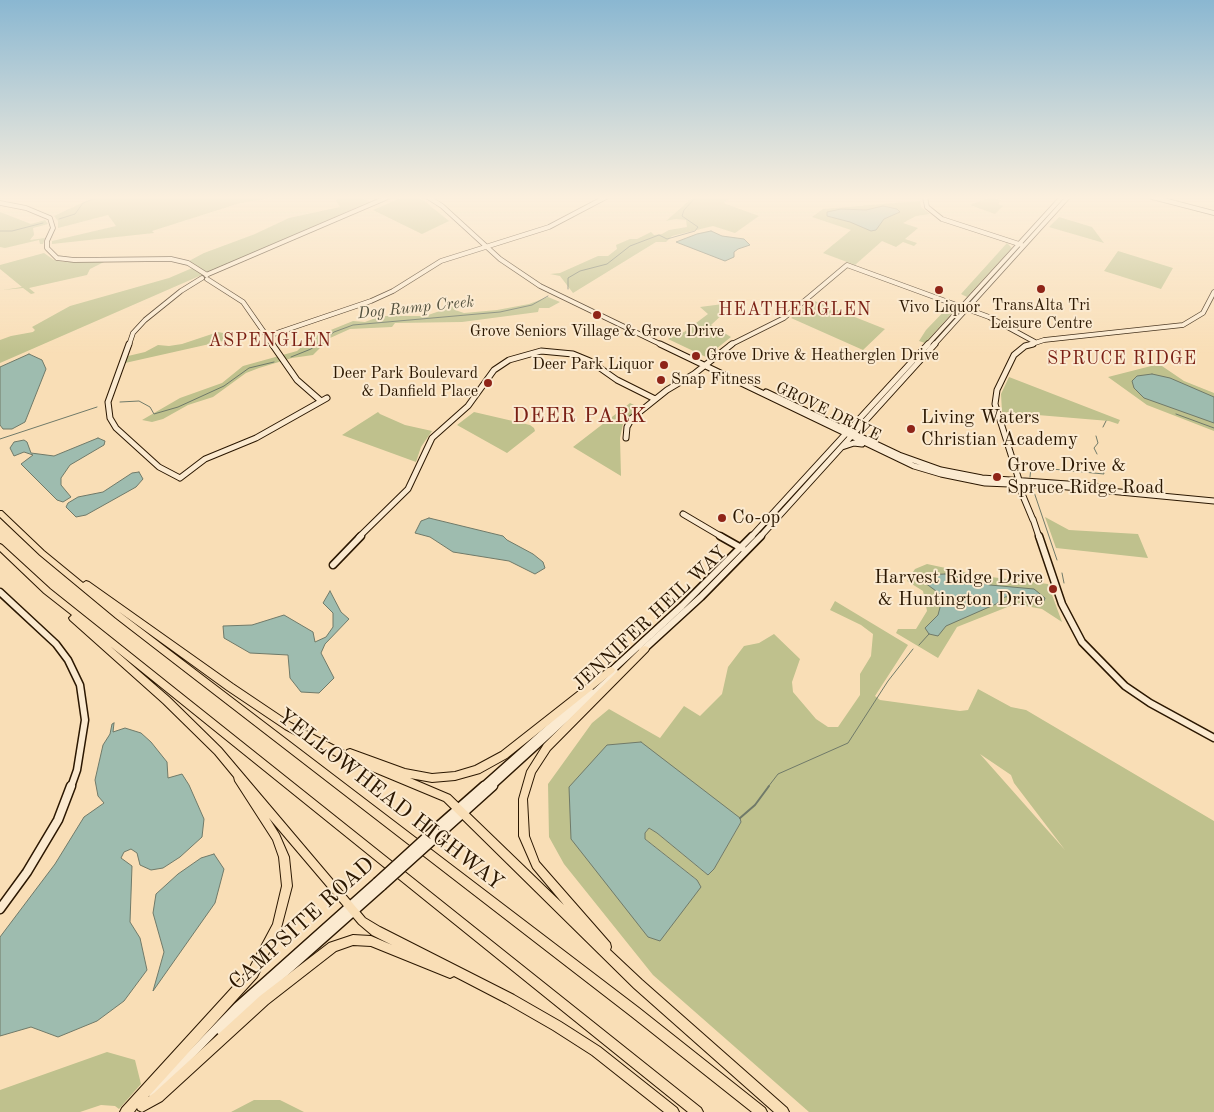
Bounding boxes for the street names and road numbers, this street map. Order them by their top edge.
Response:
street label: GROVE DRIVE [772,378,884,446]
street label: JENNIFER HEIL WAY [568,542,732,696]
street label: YELLOWHEAD HIGHWAY [271,703,509,897]
street label: CAMPSITE ROAD [224,852,380,996]

